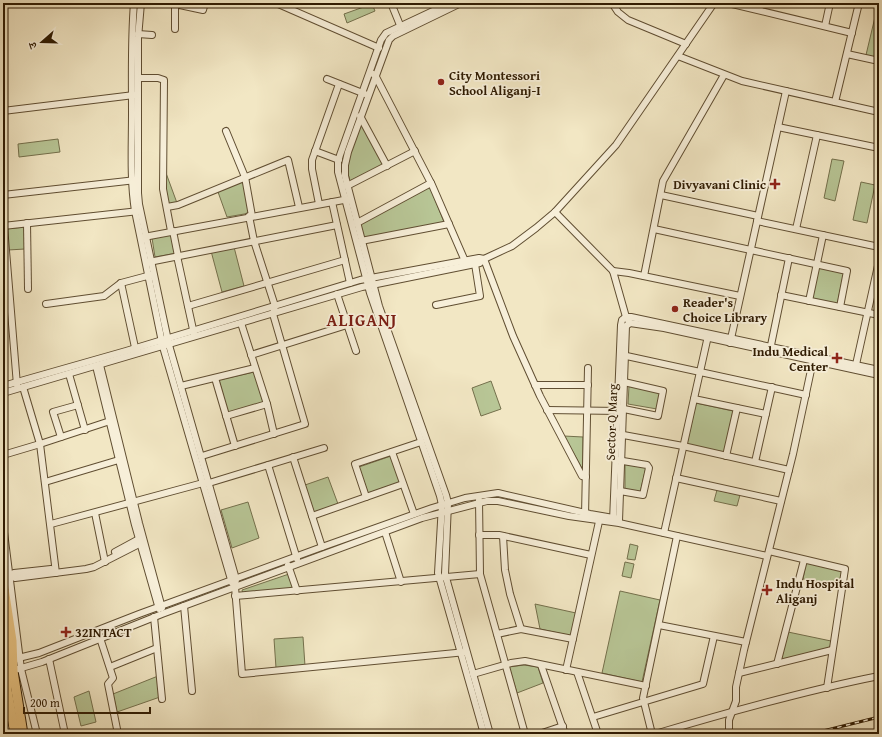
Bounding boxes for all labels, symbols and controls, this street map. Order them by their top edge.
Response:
north arrow [22,22,62,62]
text: उ [24,39,41,52]
place label: City Montessori School Aliganj-I [449,66,541,100]
marker: City Montessori School Aliganj-I [436,77,446,87]
place label: Divyavani Clinic [673,175,766,194]
marker: Divyavani Clinic [769,178,781,190]
place label: Reader's Choice Library [683,293,768,327]
marker: Reader's Choice Library [670,304,680,314]
district label: ALIGANJ [327,307,397,332]
place label: Indu Medical Center [752,342,828,376]
marker: Indu Medical Center [831,352,843,364]
street label: Sector Q Marg [601,383,622,461]
place label: Indu Hospital Aliganj [776,574,854,608]
marker: Indu Hospital Aliganj [761,584,773,596]
place label: 32INTACT [75,623,132,642]
marker: 32INTACT [60,626,72,638]
scale bar [24,689,150,715]
text: 200 m [30,694,60,711]

